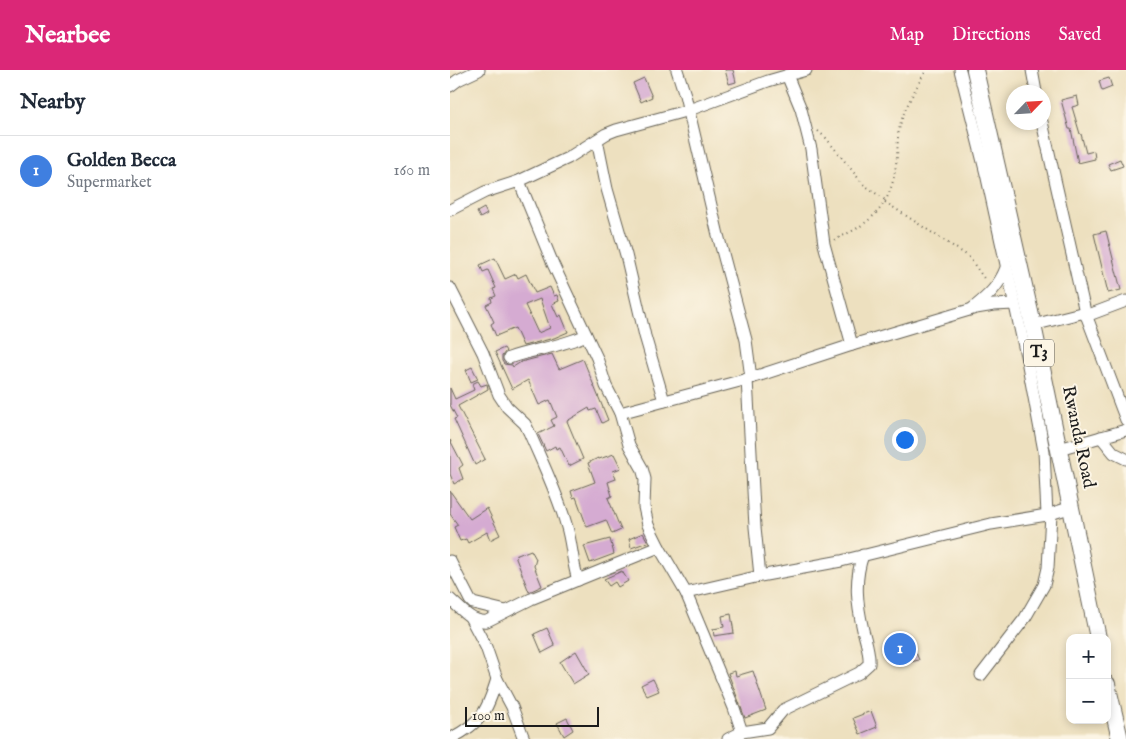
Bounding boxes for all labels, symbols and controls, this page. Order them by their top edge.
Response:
text: Nearbee [25,20,110,51]
text: Map [890,24,924,47]
text: Directions [952,24,1030,47]
text: Saved [1058,24,1101,47]
north arrow [1006,85,1051,130]
text: Nearby [20,89,85,116]
text: Golden Becca [67,149,176,173]
text: 1 [33,161,39,181]
text: 160 m [394,161,430,181]
text: Supermarket [67,173,152,193]
road number: T3 [1024,340,1054,366]
street label: Rwanda Road [1056,384,1100,491]
your location [892,427,918,453]
pin: 1 [884,630,916,668]
map controls [1066,634,1111,724]
button: + [1066,634,1111,679]
button: − [1066,679,1111,724]
scale bar [465,704,599,727]
text: 100 m [472,707,505,725]

